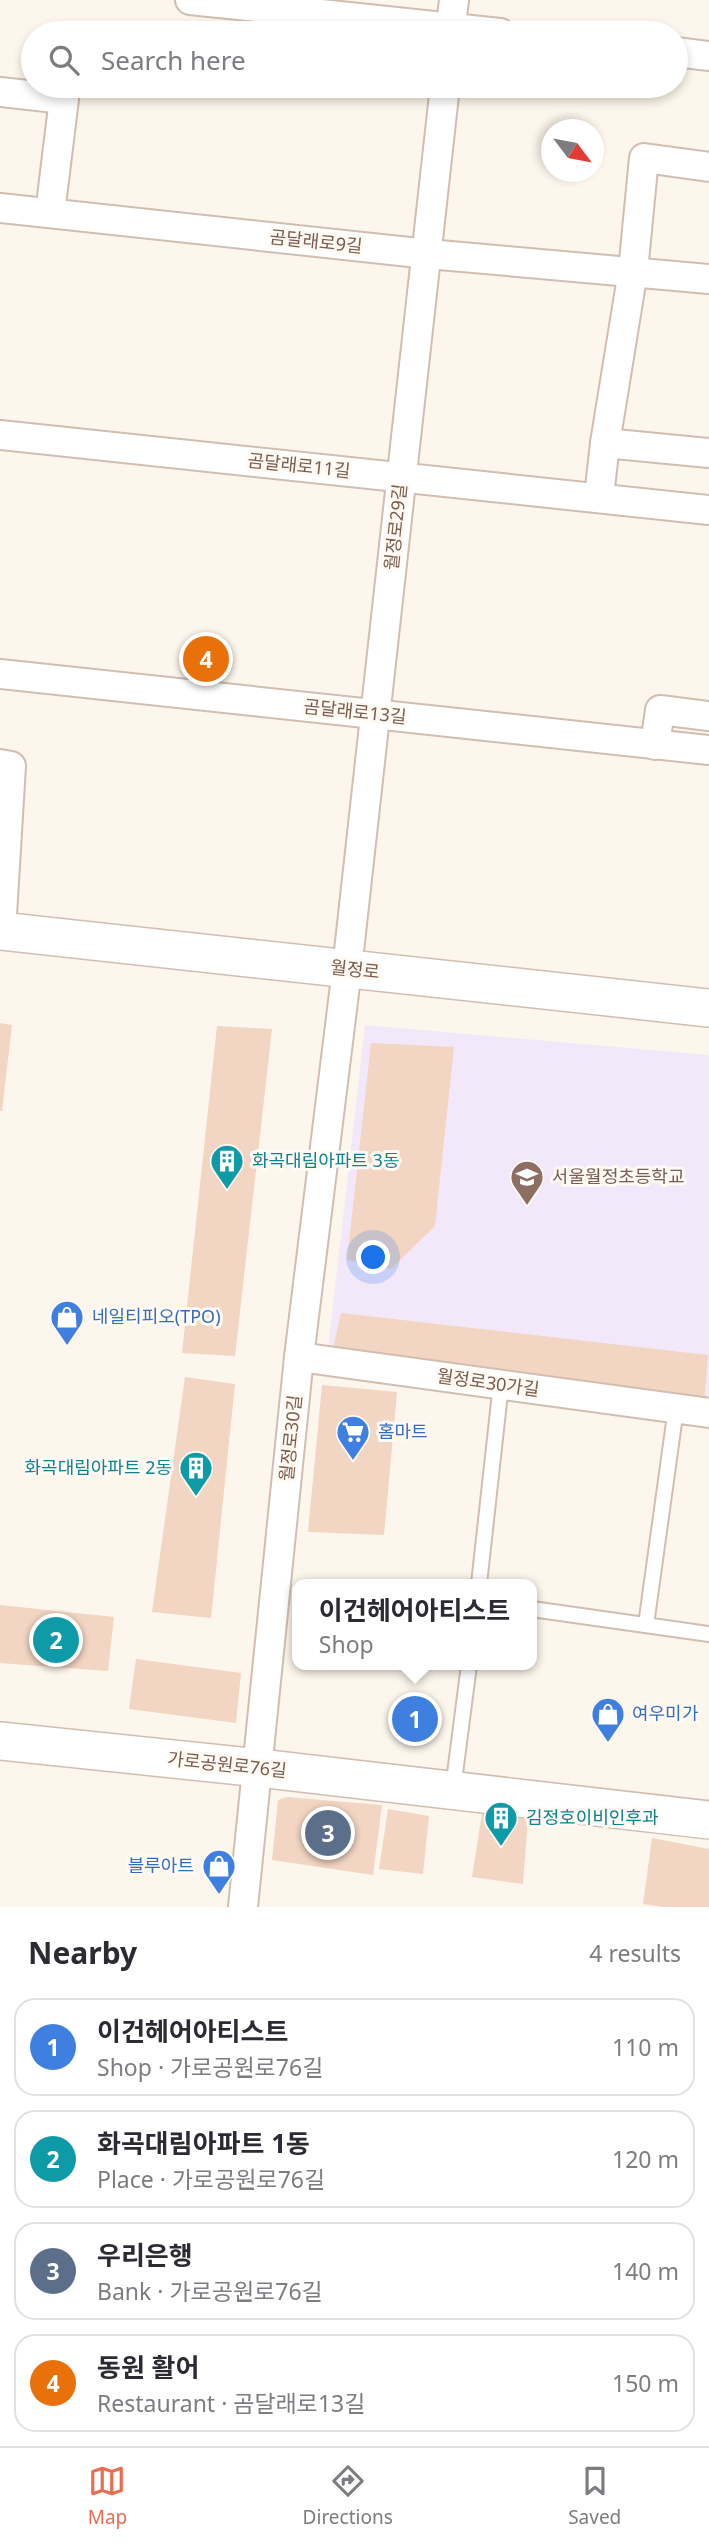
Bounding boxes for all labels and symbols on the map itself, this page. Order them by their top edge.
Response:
north arrow [541,119,604,182]
street label: 곰달래로9길 [269,224,364,258]
street label: 곰달래로11길 [246,448,352,482]
street label: 월정로29길 [379,482,411,571]
pin: 4 [183,633,229,685]
street label: 곰달래로13길 [302,694,408,728]
street label: 월정로 [329,954,381,984]
building icon: 화곡대림아파트 3동 [208,1142,246,1191]
place label: 화곡대림아파트 3동 [252,1148,399,1172]
school or university icon: 서울월정초등학교 [508,1158,546,1207]
place label: 서울월정초등학교 [552,1164,684,1188]
your location [356,1240,390,1274]
shop icon: 네일티피오(TPO) [48,1298,86,1347]
place label: 네일티피오(TPO) [92,1304,221,1328]
street label: 월정로30가길 [435,1363,541,1401]
street label: 월정로30길 [274,1393,306,1482]
supermarket icon: 홈마트 [334,1413,372,1462]
place label: 홈마트 [378,1419,428,1443]
building icon: 화곡대림아파트 2동 [177,1449,215,1498]
place label: 화곡대림아파트 2동 [25,1455,172,1479]
pin: 2 [33,1614,79,1666]
pin: 1 [392,1693,438,1745]
shop icon: 여우미가 [589,1695,627,1744]
place label: 여우미가 [632,1701,699,1725]
street label: 가로공원로76길 [166,1746,288,1782]
building icon: 김정호이비인후과 [482,1799,520,1848]
place label: 김정호이비인후과 [526,1805,659,1829]
pin: 3 [305,1807,351,1859]
shop icon: 블루아트 [200,1847,238,1896]
place label: 블루아트 [128,1853,194,1877]

